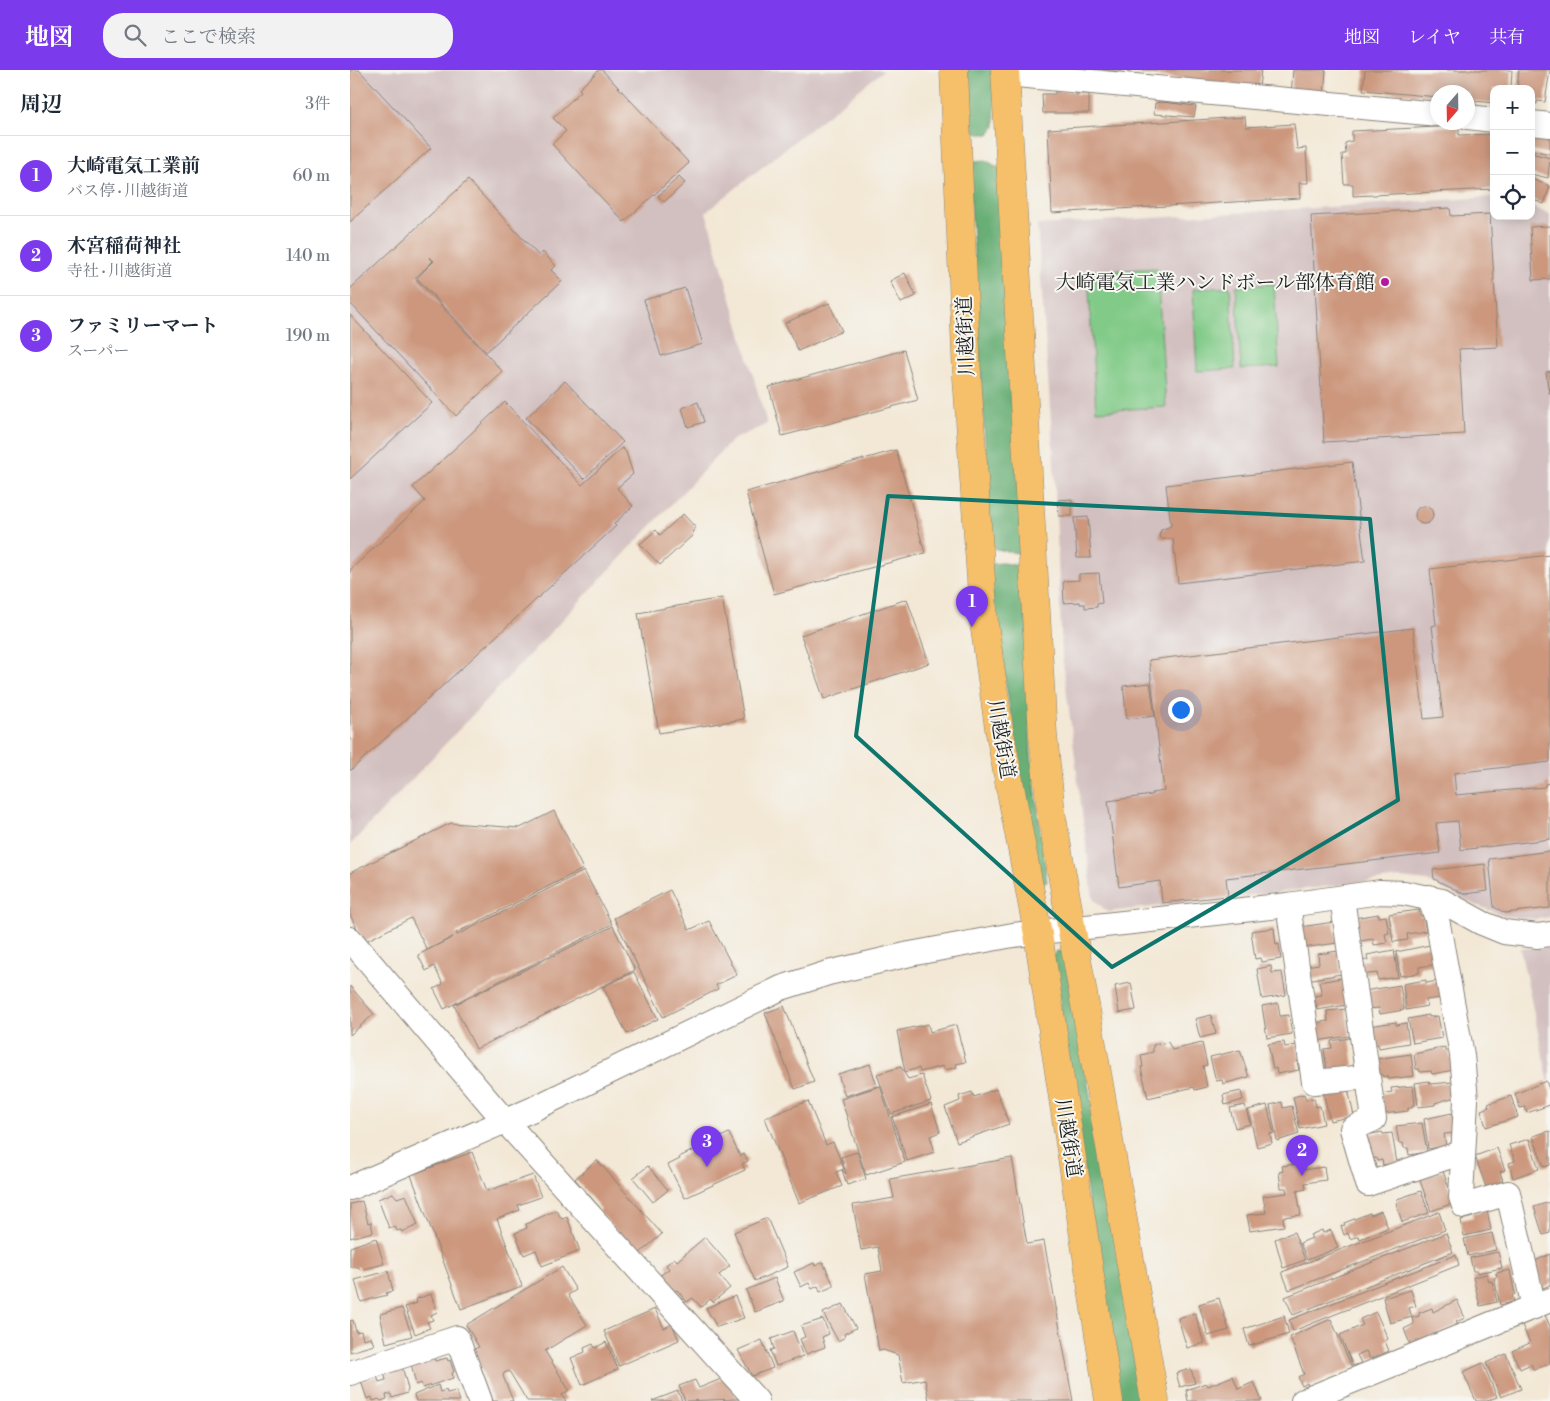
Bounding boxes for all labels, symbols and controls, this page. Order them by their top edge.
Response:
search box [103,13,453,58]
icon: search [121,21,149,49]
text: 地図 [25,23,73,53]
text: ここで検索 [161,25,256,49]
text: 地図 [1344,26,1380,49]
text: レイヤ [1408,26,1461,49]
text: 共有 [1489,26,1525,49]
north arrow [1430,85,1475,130]
map controls [1490,85,1535,220]
button: + [1490,85,1535,130]
text: 周辺 [20,92,62,118]
text: 3件 [305,94,330,114]
button: − [1490,130,1535,175]
text: 大崎電気工業前 [67,154,200,178]
text: 1 [32,166,40,186]
text: 60 m [292,166,330,186]
button: locate [1490,175,1535,220]
text: バス停 · 川越街道 [67,181,188,201]
text: 木宮稲荷神社 [67,234,181,258]
text: 2 [31,246,41,266]
text: 140 m [286,246,330,266]
text: 寺社 · 川越街道 [67,261,172,281]
place label: 大崎電気工業ハンドボール部体育館 [1055,271,1375,296]
marker: 大崎電気工業ハンドボール部体育館 [1379,276,1391,288]
street label: 川越街道 [953,296,980,376]
text: ファミリーマート [67,314,219,338]
text: 3 [31,326,41,346]
text: 190 m [286,326,330,346]
text: スーパー [67,341,129,361]
pin: 1 [956,586,988,627]
your location [1168,697,1194,723]
street label: 川越街道 [981,698,1020,781]
street label: 川越街道 [1049,1097,1086,1180]
pin: 3 [691,1126,723,1167]
pin: 2 [1286,1135,1318,1176]

